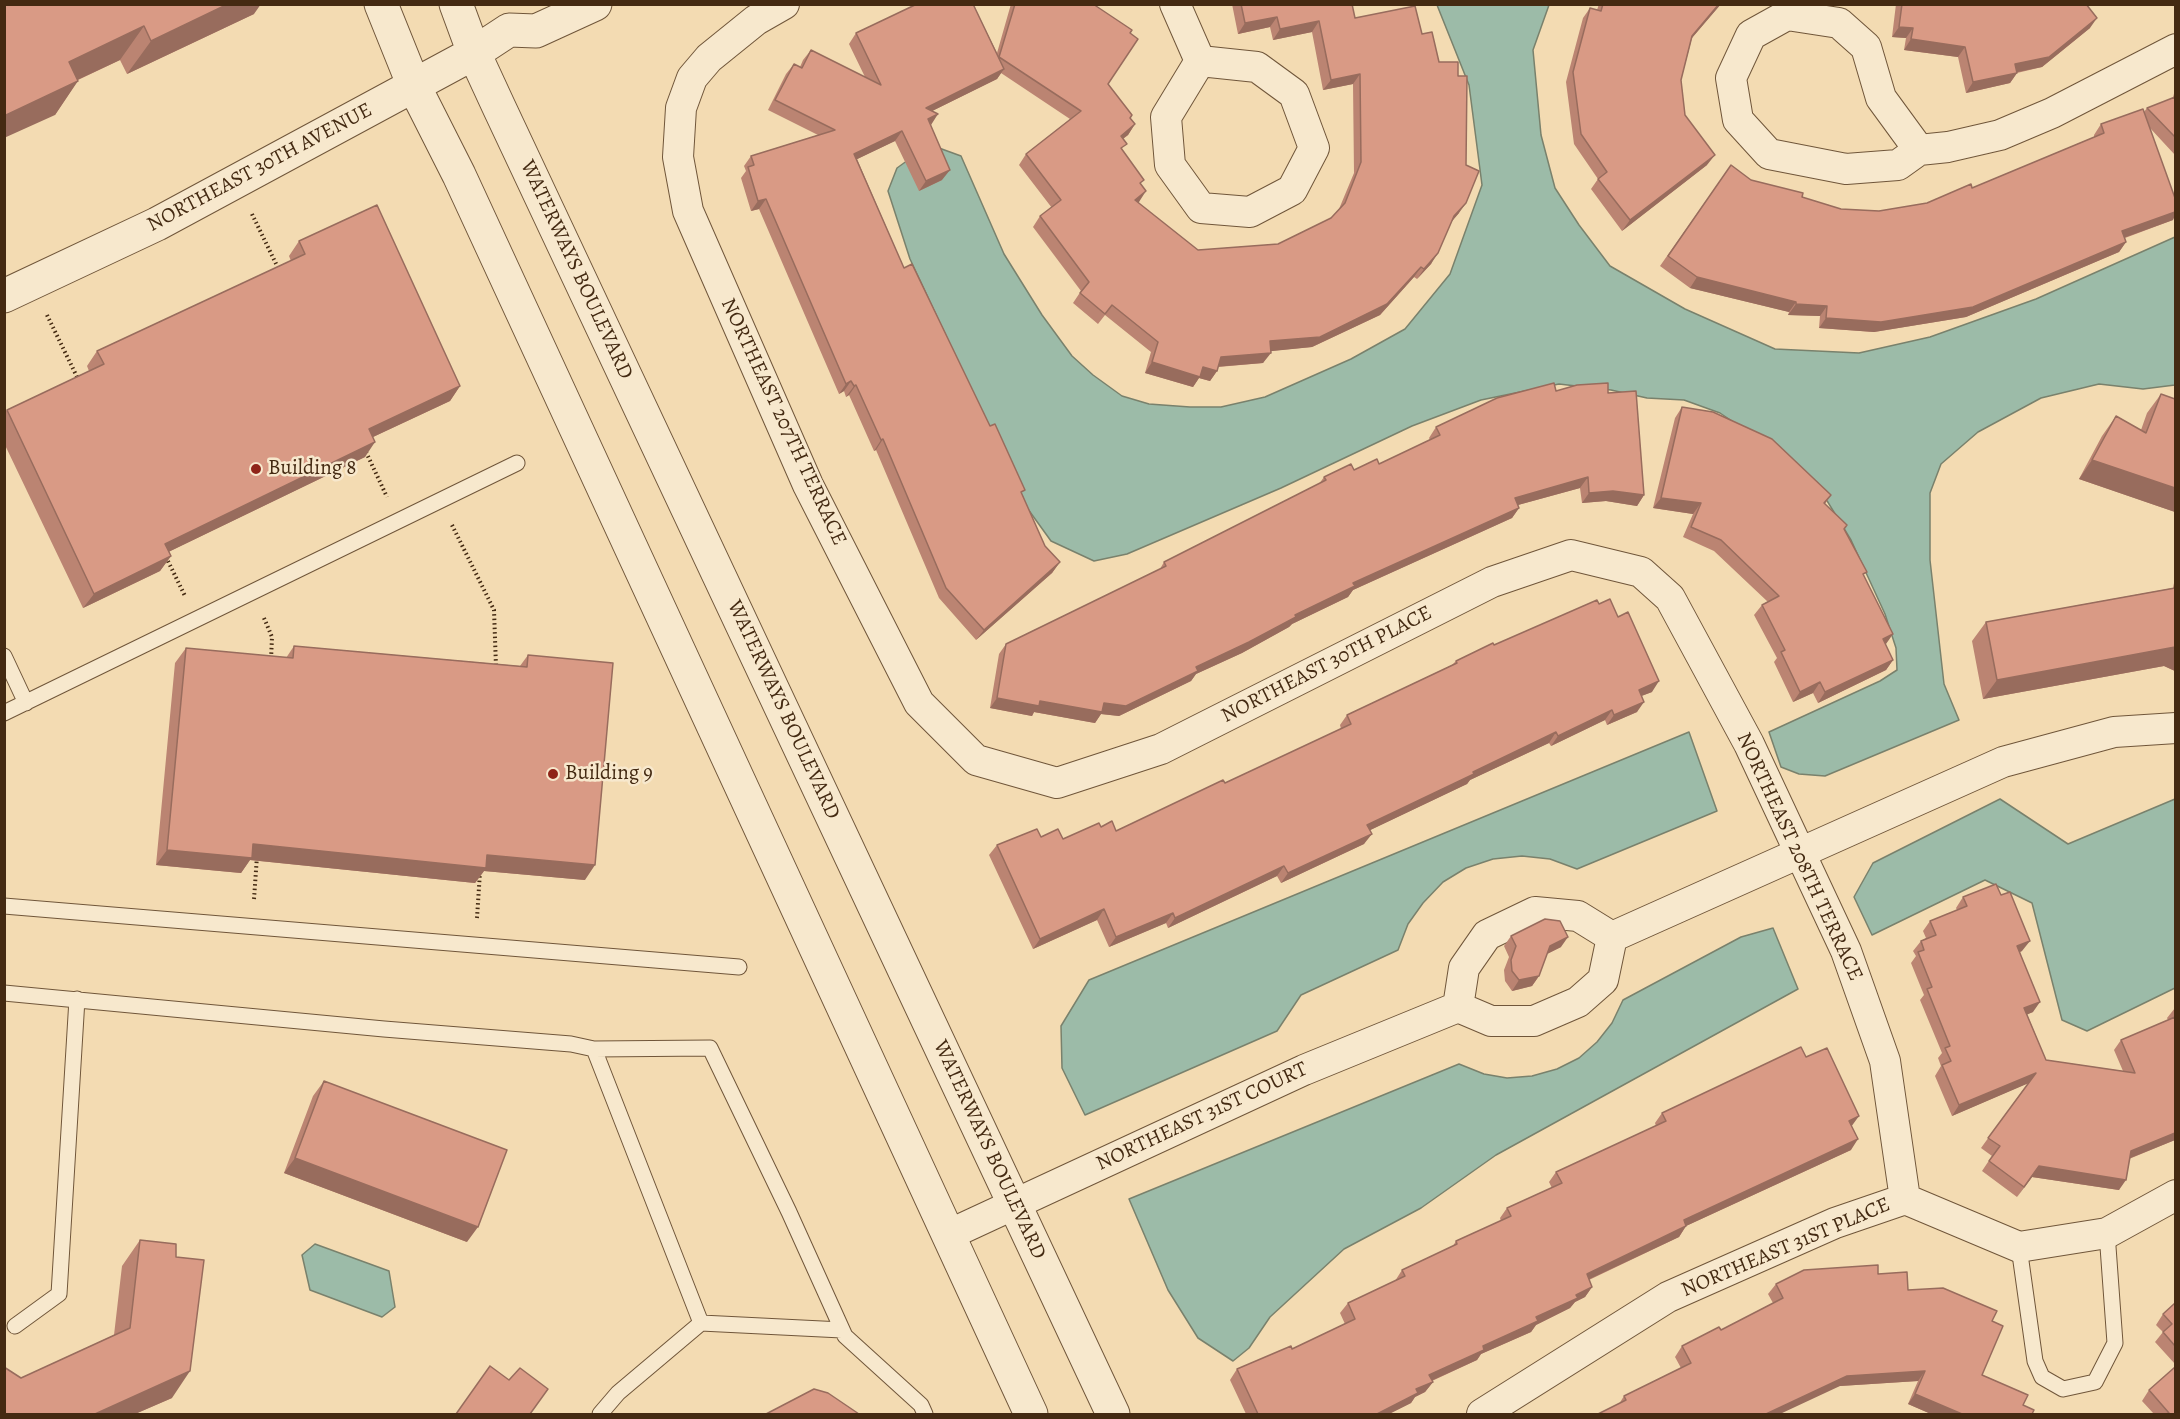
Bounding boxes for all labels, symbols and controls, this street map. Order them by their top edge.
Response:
street label: NORTHEAST 30TH AVENUE [143,98,377,238]
street label: WATERWAYS BOULEVARD [514,156,638,384]
street label: NORTHEAST 207TH TERRACE [715,294,851,550]
place label: Building 8 [268,456,357,482]
marker: Building 8 [249,462,263,476]
street label: WATERWAYS BOULEVARD [721,596,845,824]
street label: NORTHEAST 30TH PLACE [1218,601,1436,729]
street label: NORTHEAST 208TH TERRACE [1730,729,1868,985]
place label: Building 9 [565,761,653,787]
marker: Building 9 [546,767,560,781]
street label: WATERWAYS BOULEVARD [927,1036,1051,1264]
street label: NORTHEAST 31ST COURT [1093,1057,1311,1177]
street label: NORTHEAST 31ST PLACE [1678,1193,1894,1303]

